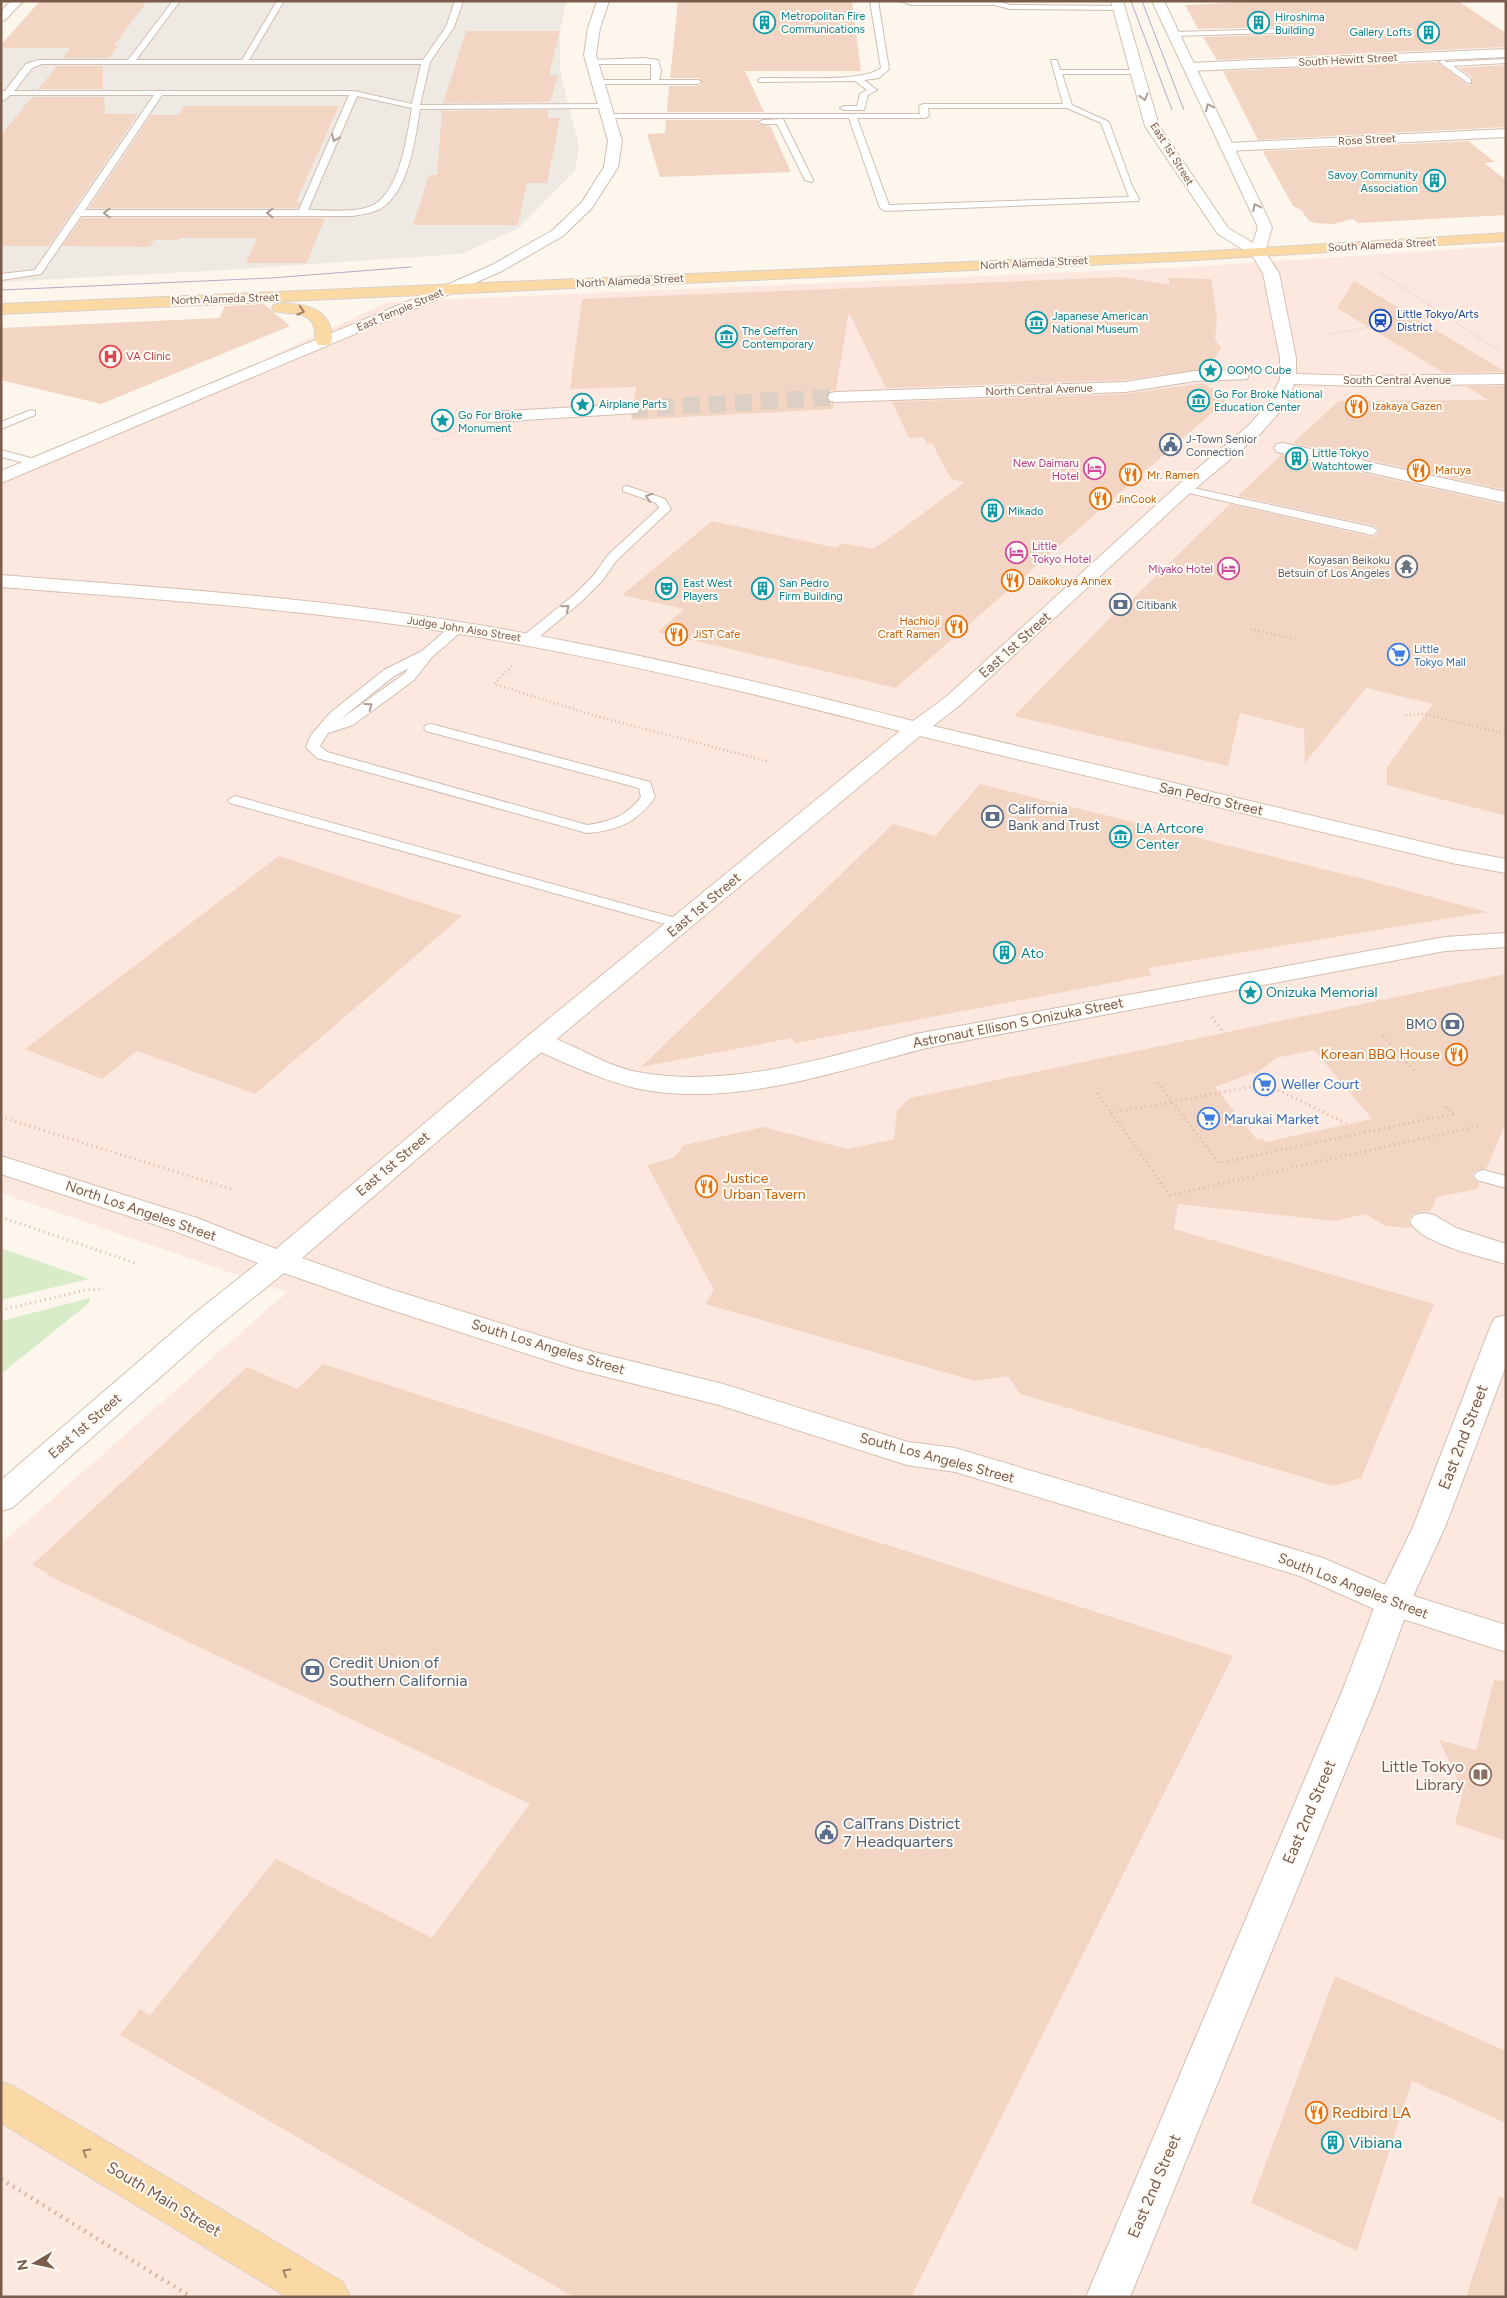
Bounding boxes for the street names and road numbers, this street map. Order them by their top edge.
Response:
street label: South Hewitt Street [1298,51,1398,69]
street label: East 1st Street [1148,120,1196,188]
street label: Rose Street [1338,132,1396,148]
street label: South Alameda Street [1327,236,1437,254]
street label: North Alameda Street [980,254,1088,272]
street label: North Alameda Street [576,272,684,290]
street label: East Temple Street [355,286,445,334]
street label: North Alameda Street [171,291,279,307]
street label: South Central Avenue [1343,374,1451,387]
street label: North Central Avenue [985,382,1093,398]
street label: East 1st Street [976,608,1054,682]
street label: Judge John Aiso Street [406,614,522,644]
street label: San Pedro Street [1157,779,1265,819]
street label: East 1st Street [664,869,744,941]
street label: Astronaut Ellison S Onizuka Street [911,994,1125,1052]
street label: East 1st Street [353,1128,433,1200]
street label: North Los Angeles Street [63,1177,219,1245]
street label: South Los Angeles Street [469,1316,627,1378]
street label: East 2nd Street [1434,1382,1492,1492]
street label: East 1st Street [45,1390,125,1462]
street label: South Los Angeles Street [858,1429,1016,1487]
street label: South Los Angeles Street [1275,1549,1431,1623]
street label: East 2nd Street [1279,1757,1339,1867]
street label: East 2nd Street [1124,2131,1184,2241]
street label: South Main Street [103,2157,225,2241]

